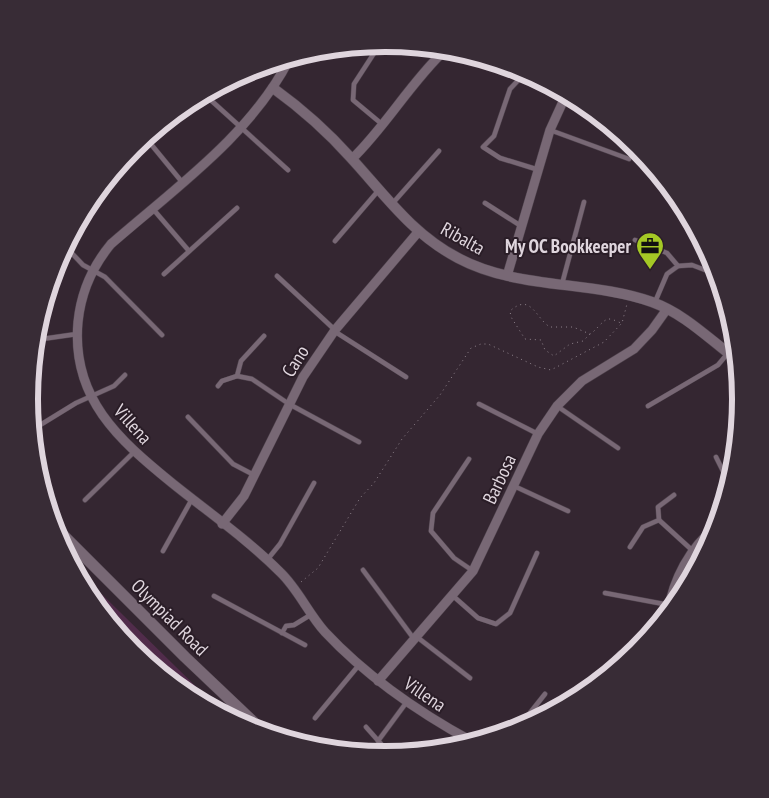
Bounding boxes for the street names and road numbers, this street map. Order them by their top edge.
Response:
street label: Ribalta [437,216,489,260]
street label: Cano [276,341,314,381]
street label: Villena [108,398,157,449]
street label: Barbosa [477,450,521,508]
street label: Olympiad Road [127,574,213,660]
street label: Villena [399,671,451,717]

